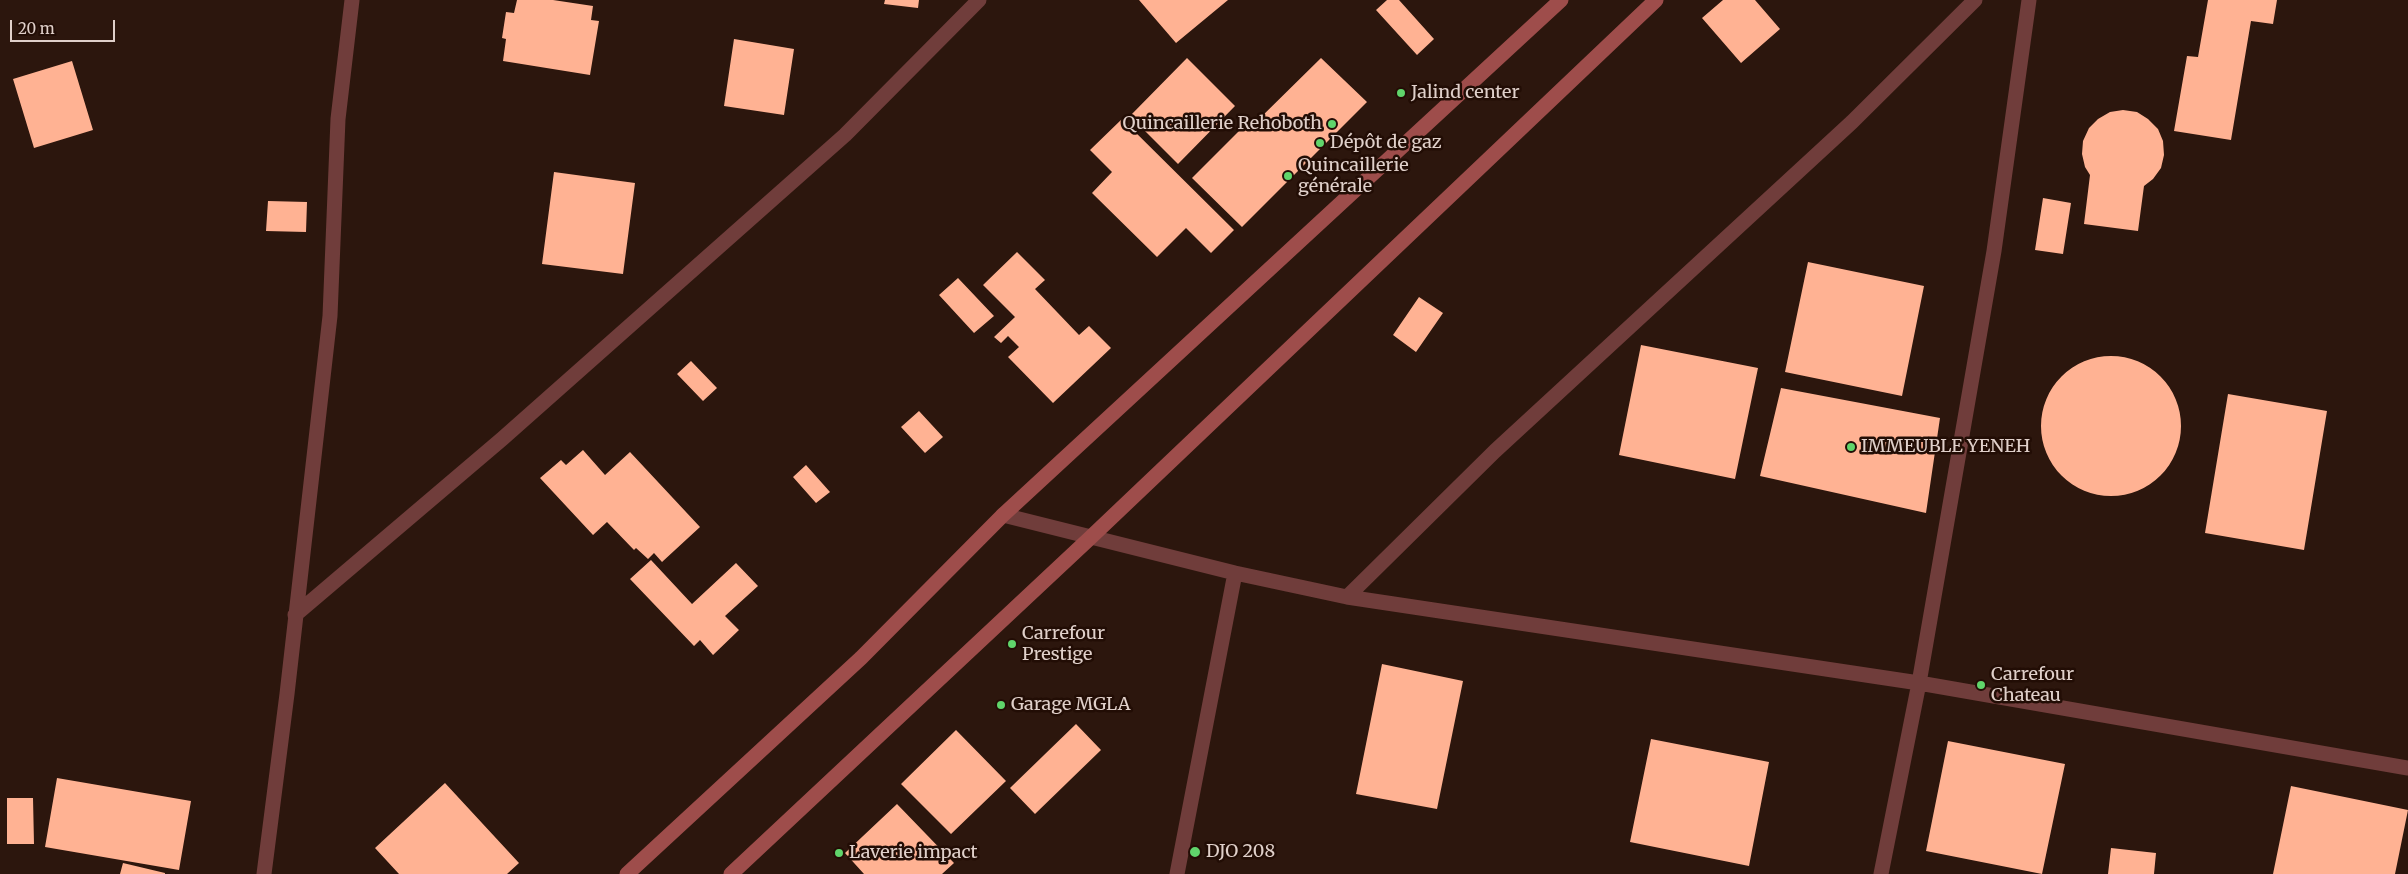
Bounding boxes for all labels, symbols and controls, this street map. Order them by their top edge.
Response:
scale bar [12,10,118,42]
text: 20 m [18,19,55,38]
place label: Jalind center [1411,82,1520,104]
marker: Jalind center [1395,87,1407,99]
place label: Quincaillerie Rehoboth [1122,113,1322,135]
marker: Quincaillerie Rehoboth [1326,118,1338,130]
place label: Dépôt de gaz [1330,132,1442,154]
marker: Dépôt de gaz [1314,137,1326,149]
place label: Quincaillerie générale [1298,155,1409,198]
marker: Quincaillerie générale [1282,170,1294,182]
place label: IMMEUBLE YENEH [1861,436,2030,458]
marker: IMMEUBLE YENEH [1845,441,1857,453]
place label: Carrefour Prestige [1022,623,1105,666]
marker: Carrefour Prestige [1006,638,1018,650]
place label: Carrefour Chateau [1991,664,2074,706]
marker: Carrefour Chateau [1975,679,1987,691]
place label: Garage MGLA [1011,694,1130,716]
marker: Garage MGLA [995,699,1007,711]
place label: DJO 208 [1206,841,1275,863]
place label: Laverie impact [849,842,978,864]
marker: DJO 208 [1188,845,1202,859]
marker: Laverie impact [833,847,845,859]

